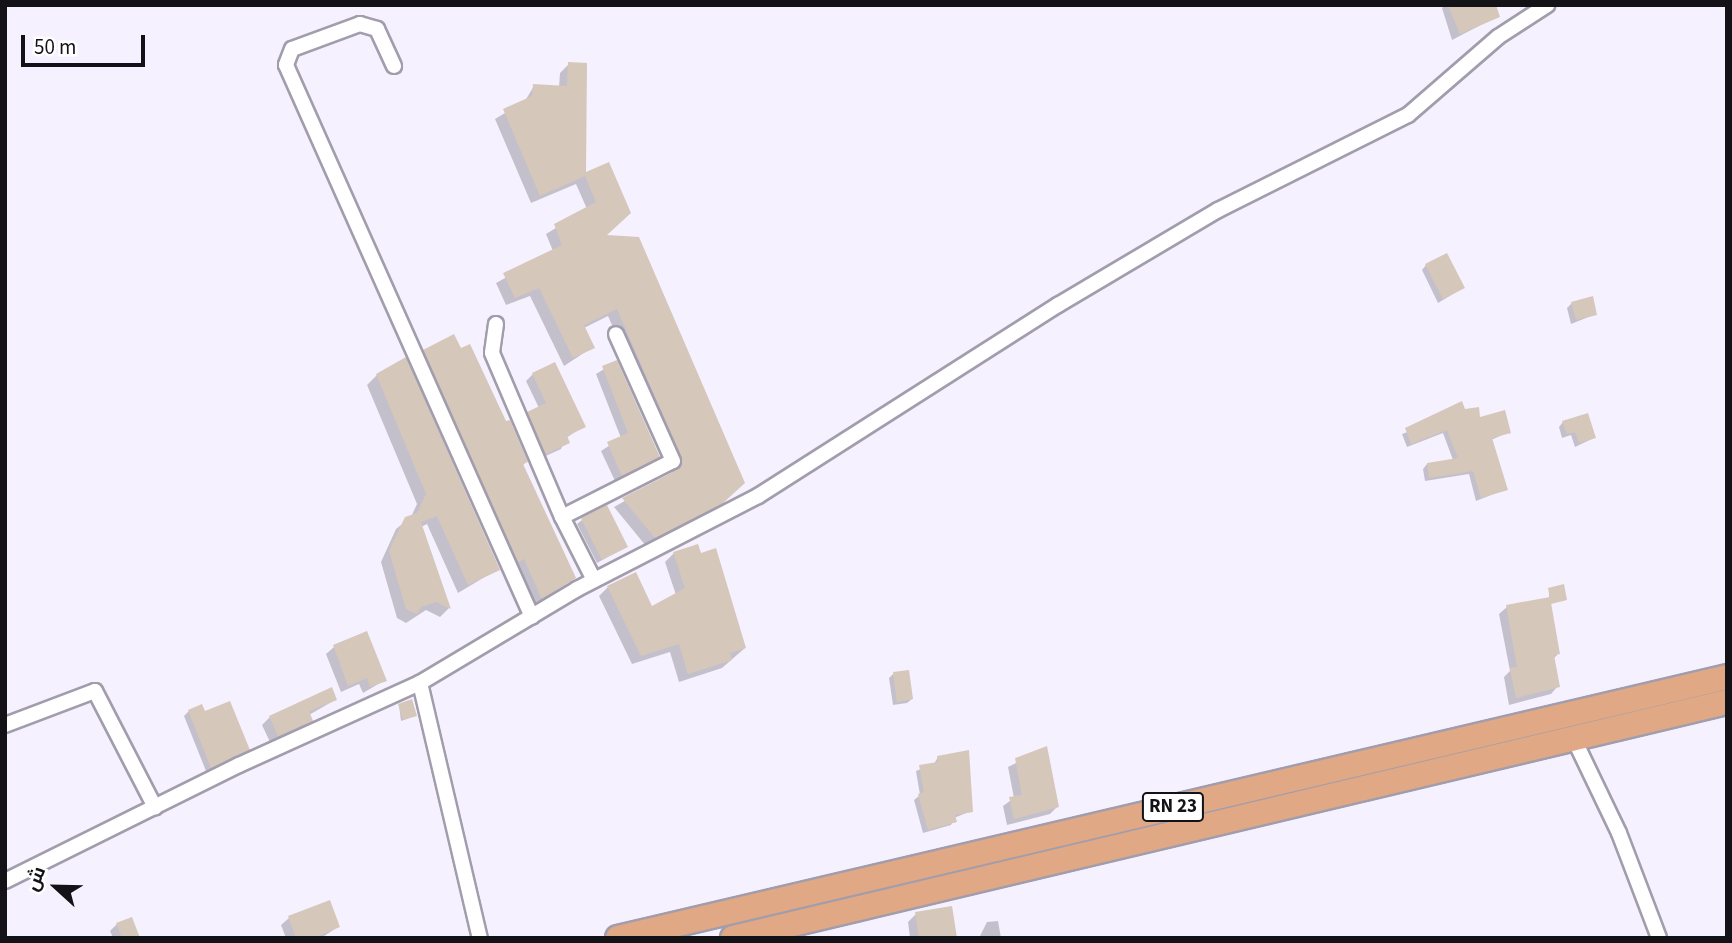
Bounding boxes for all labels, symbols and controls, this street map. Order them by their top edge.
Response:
scale bar [24,21,149,65]
text: 50 m [34,32,76,62]
road number: RN 23 [1142,792,1204,822]
north arrow [21,852,91,922]
text: ش [19,863,53,895]

